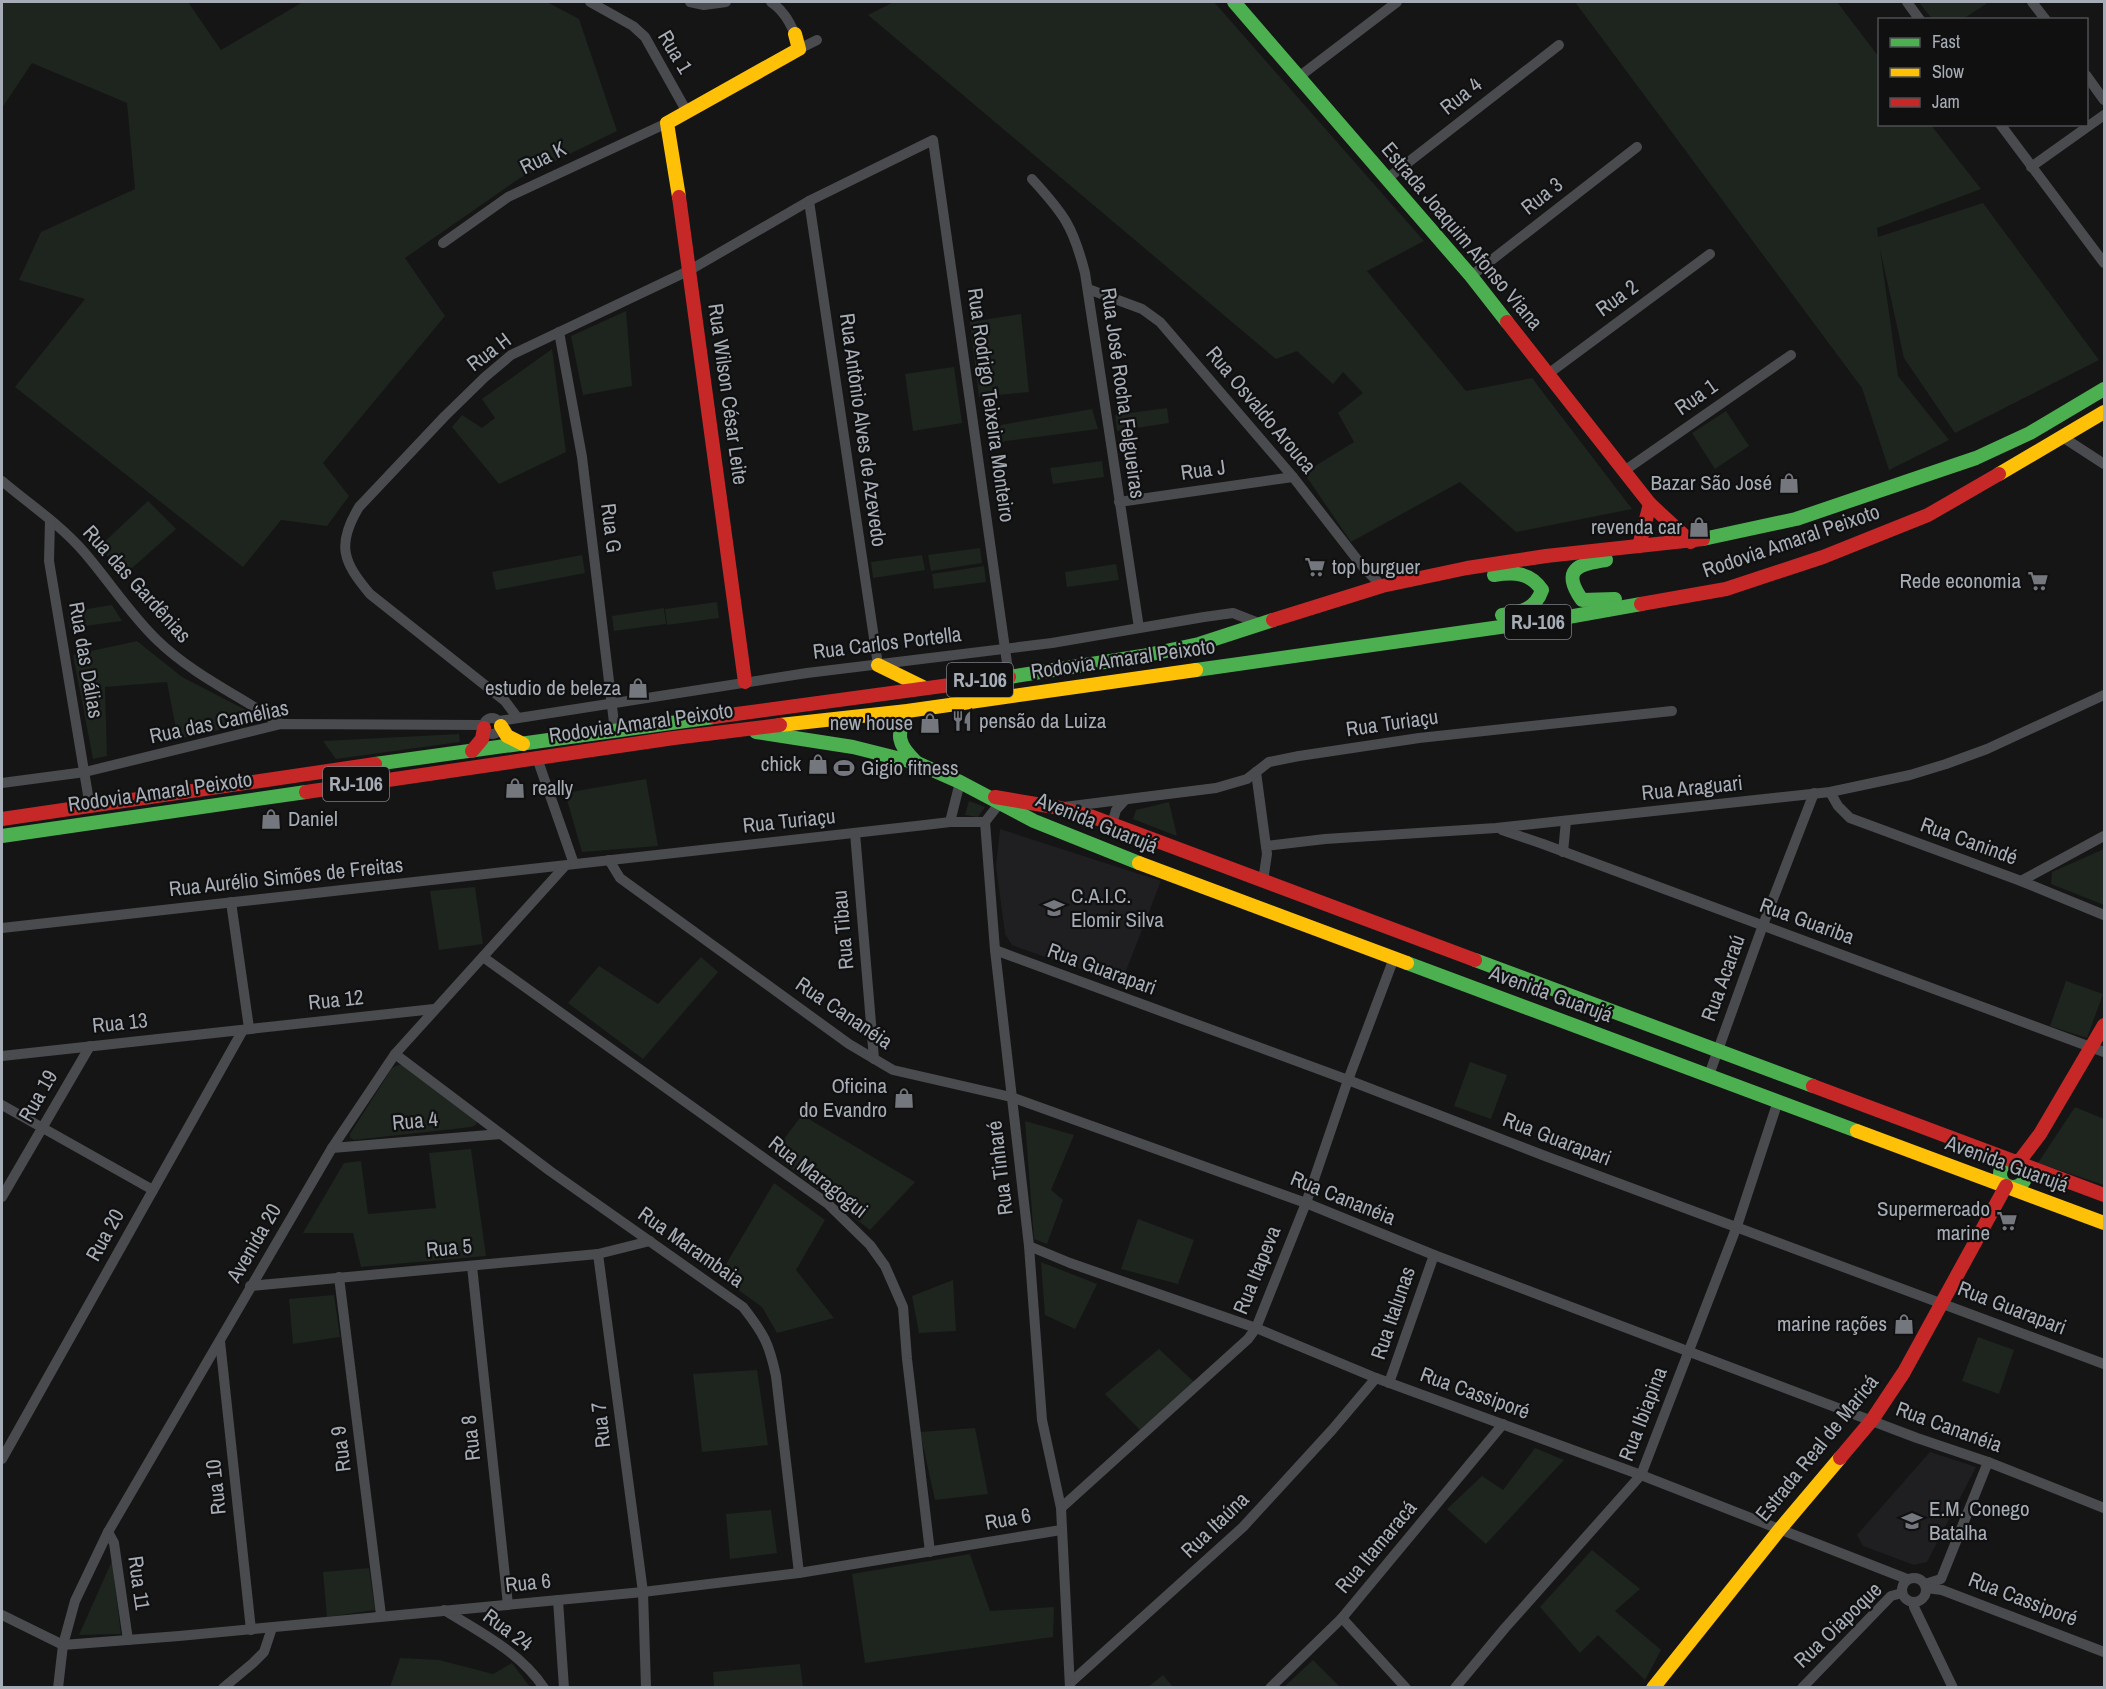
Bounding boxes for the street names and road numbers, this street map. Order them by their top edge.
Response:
street label: Rua 1 [651,25,700,79]
street label: Rua 4 [1434,70,1488,121]
street label: Rua K [515,134,571,181]
street label: Estrada Joaquim Afonso Viana [1375,136,1550,336]
street label: Rua 3 [1515,170,1569,221]
street label: Rua 2 [1590,272,1644,323]
street label: Rua Rodrigo Teixeira Monteiro [961,286,1022,524]
street label: Rua José Rocha Felgueiras [1094,286,1153,500]
street label: Rua Wilson César Leite [701,301,756,486]
street label: Rua Antônio Alves de Azevedo [833,311,894,549]
street label: Rua H [460,325,517,378]
street label: Rua Osvaldo Arouca [1200,340,1324,480]
street label: Rua 1 [1669,371,1723,422]
street label: Rua J [1179,452,1227,487]
street label: Rodovia Amaral Peixoto [1698,497,1883,584]
street label: Rua G [594,501,629,554]
street label: Rua das Gardênias [77,518,198,649]
street label: Rua das Dálias [62,599,111,720]
road number: RJ-106 [1505,605,1571,639]
street label: Rua Carlos Portella [811,619,963,666]
street label: Rodovia Amaral Peixoto [1029,631,1217,686]
road number: RJ-106 [947,663,1013,697]
street label: Rua das Camélias [147,693,291,750]
street label: Rodovia Amaral Peixoto [547,695,735,750]
street label: Rua Turiaçu [1344,702,1440,743]
street label: Rodovia Amaral Peixoto [66,764,254,819]
road number: RJ-106 [323,767,389,801]
street label: Rua Araguari [1640,768,1744,807]
street label: Avenida Guarujá [1031,785,1163,860]
street label: Rua Turiaçu [741,801,837,840]
street label: Rua Canindé [1917,810,2022,872]
street label: Rua Aurélio Simões de Freitas [167,850,405,903]
street label: Rua Tibau [825,889,860,971]
street label: Rua Guariba [1756,890,1859,951]
street label: Rua Acaraú [1694,931,1752,1025]
street label: Rua Guarapari [1044,935,1161,1002]
street label: Avenida Guarujá [1485,958,1617,1029]
street label: Rua Cananéia [790,970,899,1056]
street label: Rua 12 [307,982,365,1017]
street label: Rua 13 [91,1005,149,1040]
street label: Rua 19 [11,1064,64,1127]
street label: Rua 4 [391,1104,440,1137]
street label: Rua Guarapari [1499,1105,1616,1172]
street label: Rua Tinharé [979,1119,1020,1217]
street label: Avenida Guarujá [1941,1128,2073,1199]
street label: Rua Maragogui [763,1129,874,1225]
street label: Rua Cananéia [1286,1163,1400,1232]
street label: Avenida 20 [219,1198,288,1288]
street label: Rua Marambaia [632,1199,751,1294]
street label: Rua 20 [78,1203,131,1266]
street label: Rua Itapeva [1226,1221,1288,1318]
street label: Rua 5 [425,1231,473,1264]
street label: Rua Italunas [1363,1262,1422,1363]
street label: Rua Guarapari [1954,1274,2071,1341]
street label: Rua Cassiporé [1416,1359,1534,1426]
street label: Rua Ibiapina [1611,1362,1674,1465]
street label: Estrada Real de Maricá [1748,1368,1885,1527]
street label: Rua Cananéia [1892,1394,2007,1459]
street label: Rua 7 [584,1401,617,1449]
street label: Rua 8 [454,1414,487,1462]
street label: Rua 9 [323,1424,358,1474]
street label: Rua 10 [198,1458,233,1516]
street label: Rua Itaúna [1174,1485,1255,1564]
street label: Rua Itamaracá [1328,1494,1423,1599]
street label: Rua 6 [983,1500,1033,1537]
street label: Rua 11 [121,1554,158,1612]
street label: Rua Cassiporé [1964,1564,2082,1633]
street label: Rua 6 [504,1566,552,1599]
street label: Rua Oiapoque [1787,1575,1888,1674]
street label: Rua 24 [477,1602,540,1658]

